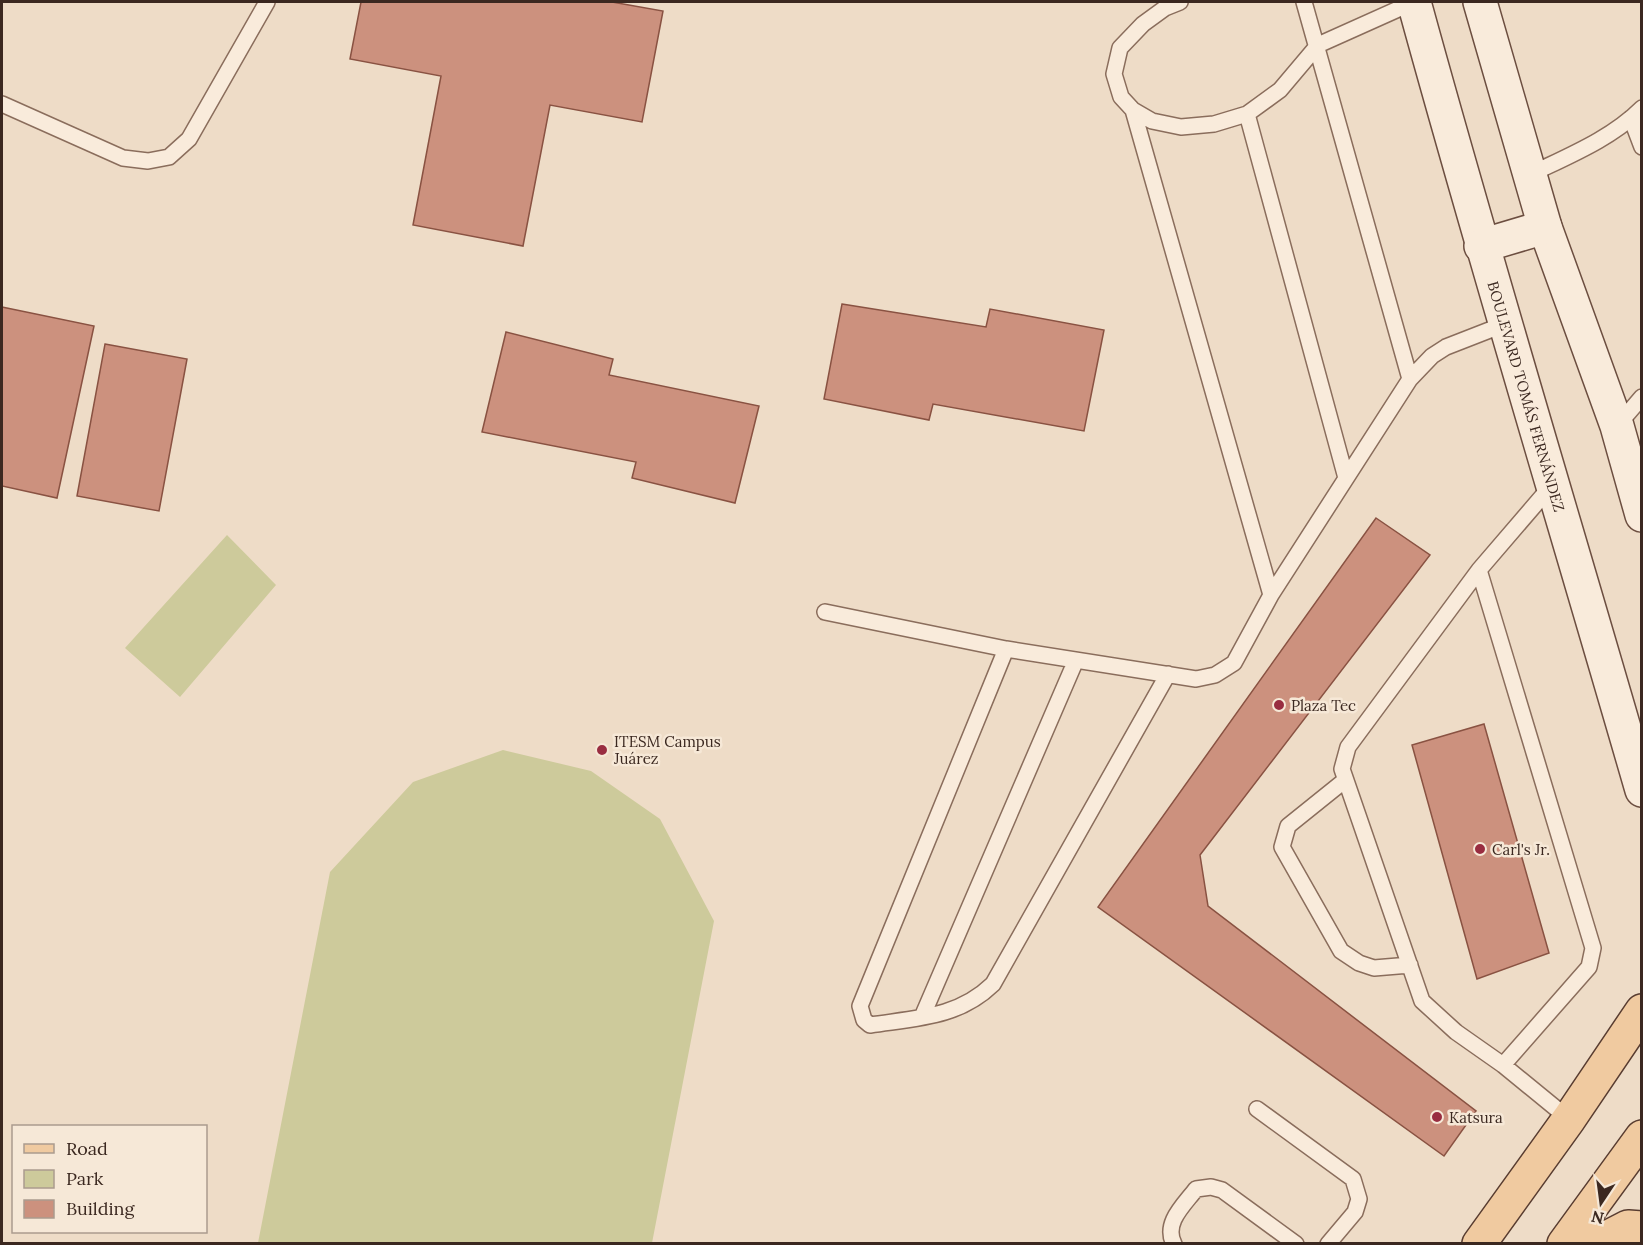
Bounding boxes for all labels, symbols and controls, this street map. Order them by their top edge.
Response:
street label: BOULEVARD TOMÁS FERNÁNDEZ [1484,279,1569,514]
place label: Plaza Tec [1291,696,1356,715]
marker: Plaza Tec [1272,698,1286,712]
place label: ITESM Campus Juárez [613,732,721,768]
marker: ITESM Campus Juárez [595,743,609,757]
place label: Carl's Jr. [1492,840,1550,859]
marker: Carl's Jr. [1473,842,1487,856]
place label: Katsura [1449,1108,1503,1127]
marker: Katsura [1430,1110,1444,1124]
legend [12,1125,207,1233]
text: Road [66,1137,108,1160]
text: Park [66,1167,104,1190]
north arrow [1571,1173,1631,1233]
text: Building [66,1197,136,1220]
text: N [1589,1206,1606,1229]

